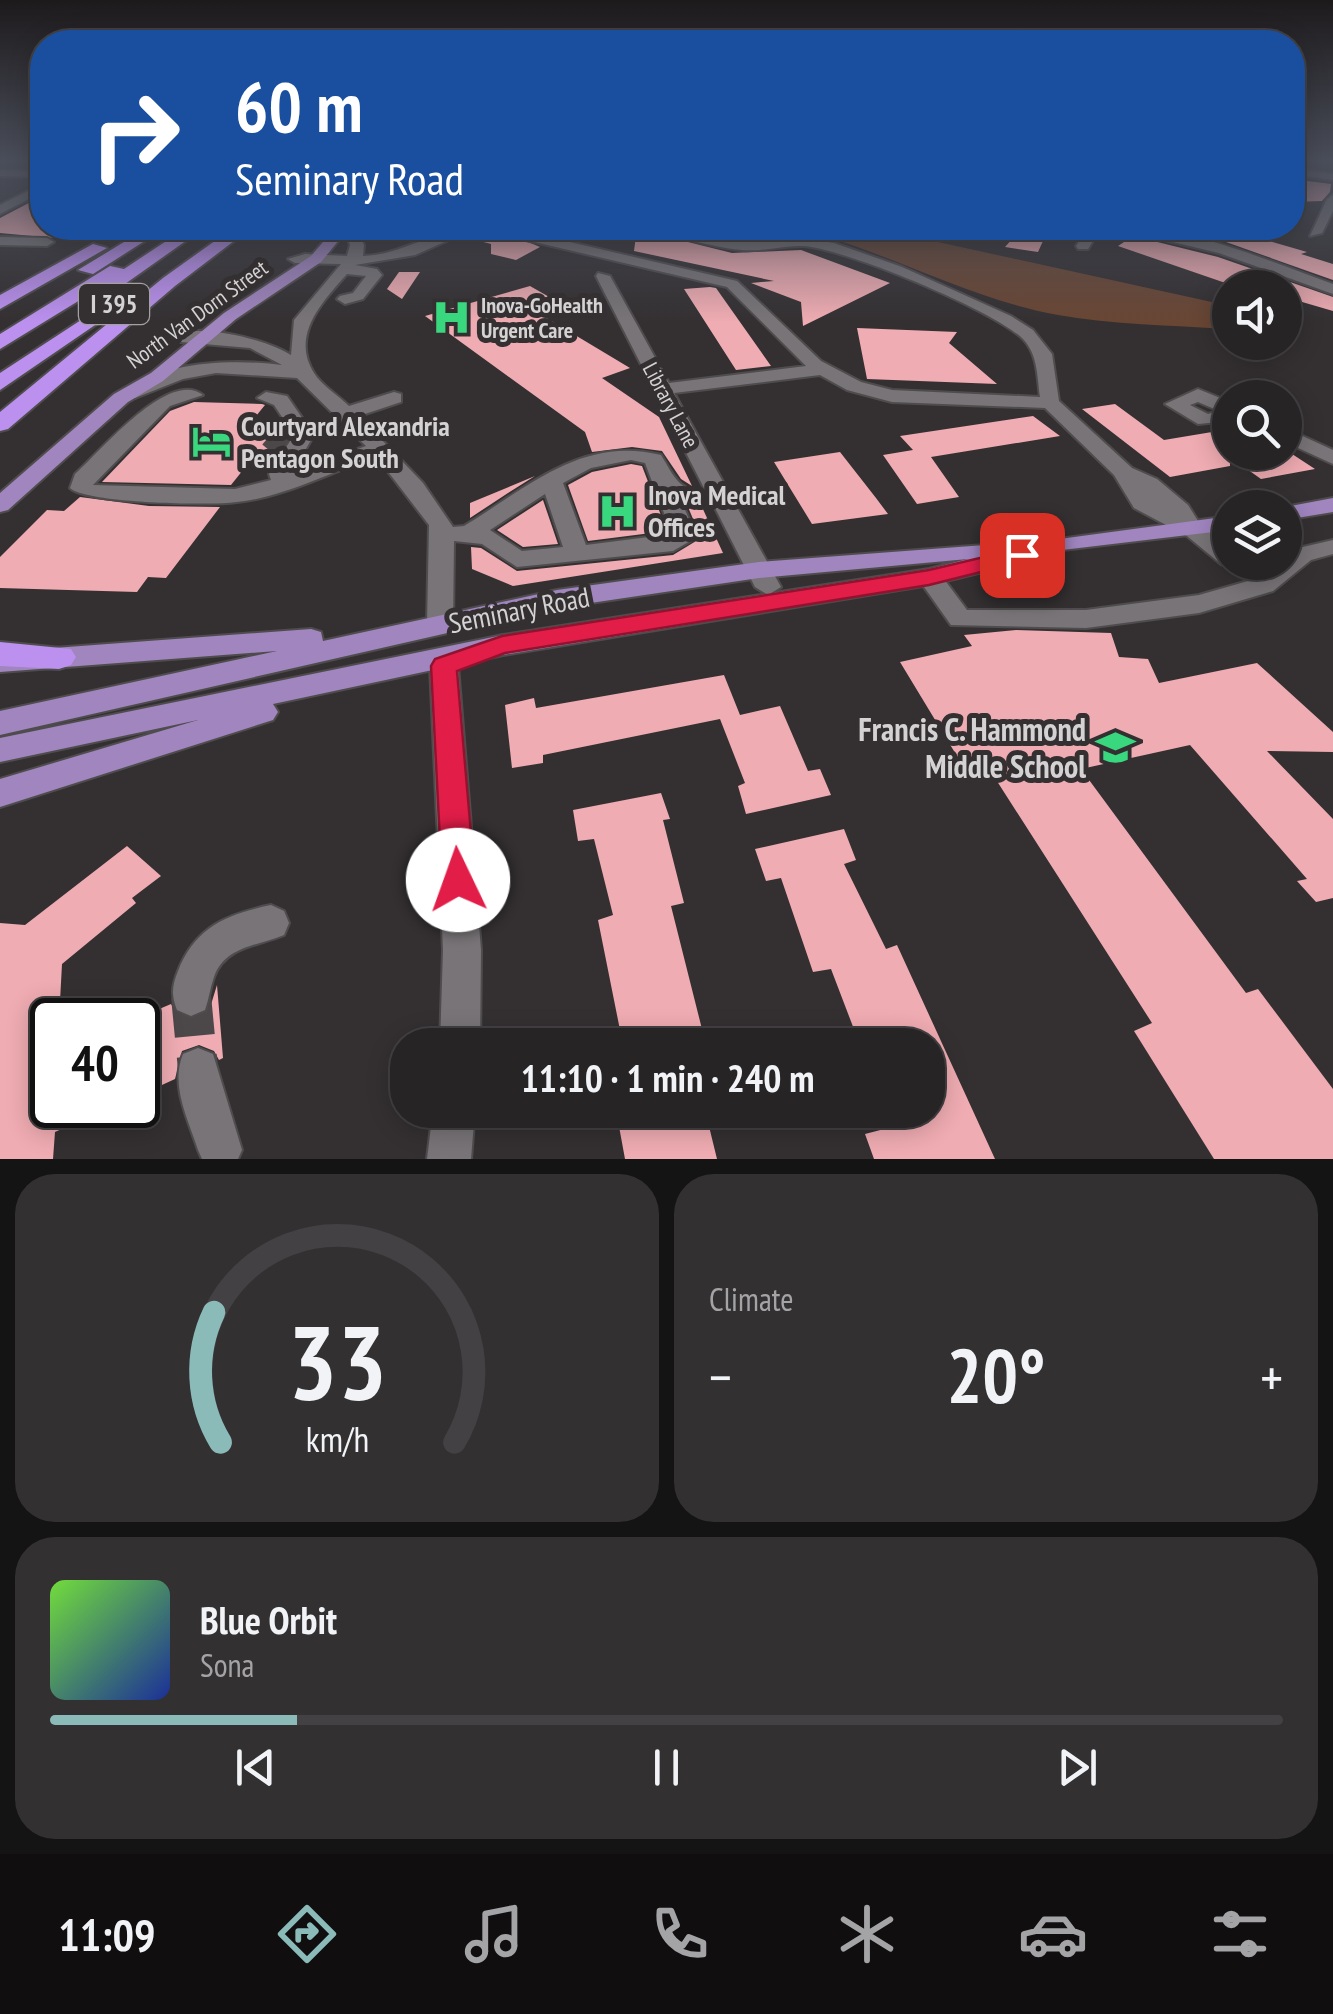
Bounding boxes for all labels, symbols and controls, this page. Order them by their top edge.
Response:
text: 60 m [235,61,363,151]
icon: right [70,70,200,200]
text: Seminary Road [235,149,464,207]
street label: North Van Dorn Street [121,254,273,374]
map controls [1212,270,1302,580]
button: sound [1212,270,1302,360]
road number: I 395 [79,284,149,324]
place label: Inova-GoHealth Urgent Care [481,291,603,344]
hospital icon: Inova-GoHealth Urgent Care [430,297,472,339]
street label: Library Lane [637,357,705,453]
button: search [1212,380,1302,470]
place label: Courtyard Alexandria Pentagon South [241,407,450,476]
hotel icon: Courtyard Alexandria Pentagon South [190,421,232,463]
place label: Inova Medical Offices [648,476,786,545]
hospital icon: Inova Medical Offices [597,490,639,532]
button: layers [1212,490,1302,580]
pin [980,513,1065,598]
icon: arrive [995,528,1050,583]
street label: Seminary Road [445,578,592,641]
place label: Francis C. Hammond Middle School [858,708,1086,787]
school or university icon: Francis C. Hammond Middle School [1095,727,1137,769]
position arrow [406,828,510,932]
speed limit sign: 40 [30,998,160,1128]
text: 11:10 · 1 min · 240 m [521,1053,814,1102]
text: Climate [709,1278,793,1320]
text: 33 [287,1294,387,1429]
text: 20° [946,1327,1046,1424]
text: − [709,1341,732,1412]
text: + [1260,1341,1283,1412]
text: km/h [305,1416,369,1462]
text: Blue Orbit [200,1595,337,1644]
text: Sona [200,1644,254,1686]
icon: previous [228,1740,283,1795]
icon: pause [639,1740,694,1795]
icon: next [1050,1740,1105,1795]
icon: directions [272,1899,342,1969]
icon: music [459,1899,529,1969]
icon: phone [645,1899,715,1969]
icon: climate [832,1899,902,1969]
icon: car [1018,1899,1088,1969]
icon: filters [1205,1899,1275,1969]
text: 11:09 [58,1905,156,1963]

